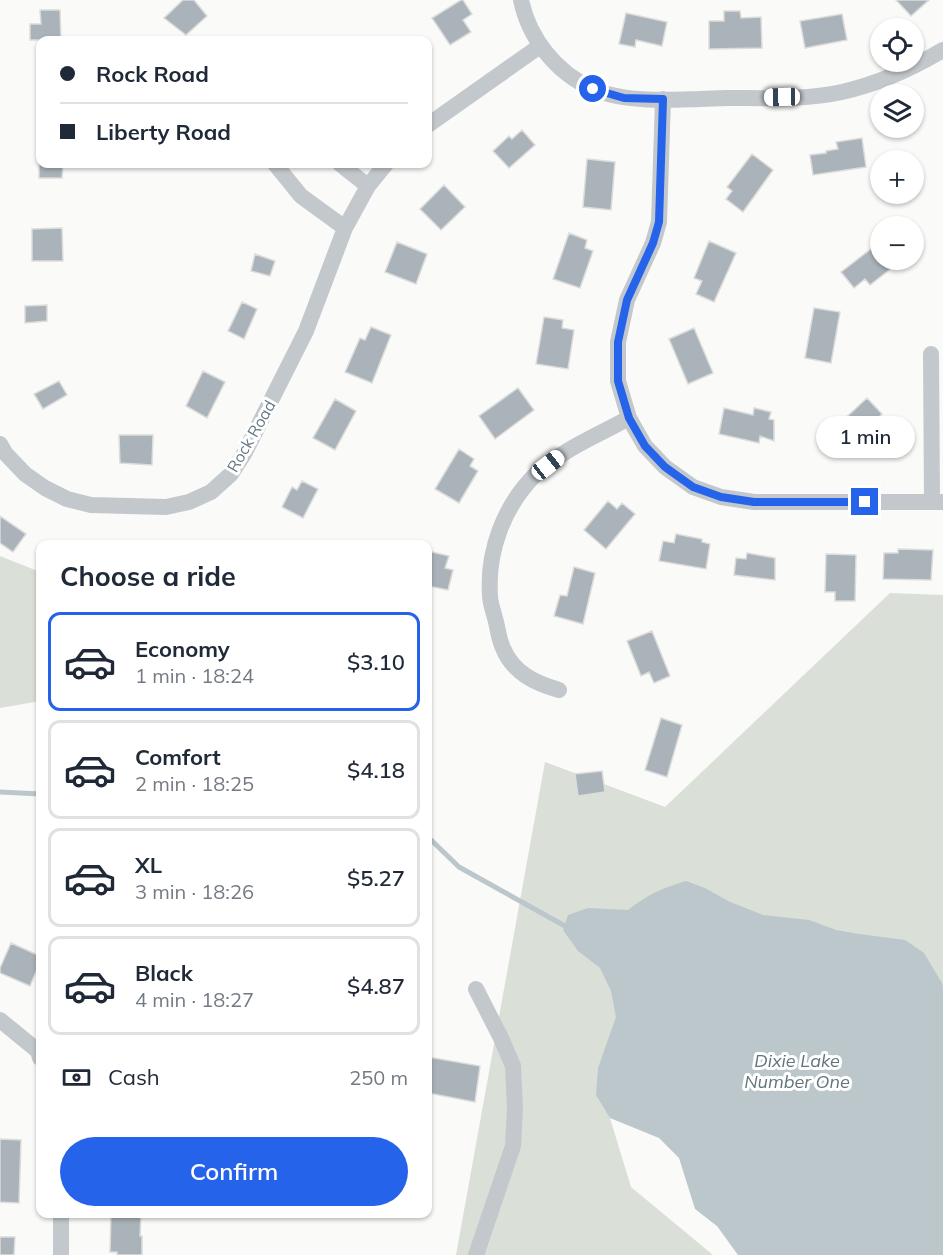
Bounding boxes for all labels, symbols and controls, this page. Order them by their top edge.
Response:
map controls [870,18,924,270]
button: locate [870,18,924,72]
text: Rock Road [96,60,209,88]
route start [579,75,606,102]
button: layers [870,84,924,138]
car [764,88,800,106]
text: Liberty Road [96,118,231,146]
button: + [870,150,924,204]
button: − [870,216,924,270]
street label: Rock Road [222,397,280,475]
callout: 1 min [816,415,914,457]
text: 1 min [840,424,891,449]
car [528,447,568,483]
route end [851,488,878,515]
text: Choose a ride [60,559,236,593]
icon: car [63,635,117,689]
text: Economy [135,635,230,663]
text: $3.10 [347,648,405,676]
text: 1 min · 18:24 [135,663,254,688]
icon: car [63,743,117,797]
text: Comfort [135,743,221,771]
text: $4.18 [347,756,405,784]
text: 2 min · 18:25 [135,771,254,796]
icon: car [63,851,117,905]
text: XL [135,851,162,879]
text: $5.27 [347,864,405,892]
text: 3 min · 18:26 [135,879,254,904]
icon: car [63,959,117,1013]
text: Black [135,959,193,987]
text: $4.87 [347,972,405,1000]
text: 4 min · 18:27 [135,987,254,1012]
water label: Dixie Lake Number One [744,1049,850,1093]
icon: cash [60,1061,93,1094]
text: Cash [108,1063,160,1091]
text: 250 m [349,1065,408,1090]
button: Confirm [60,1137,408,1206]

